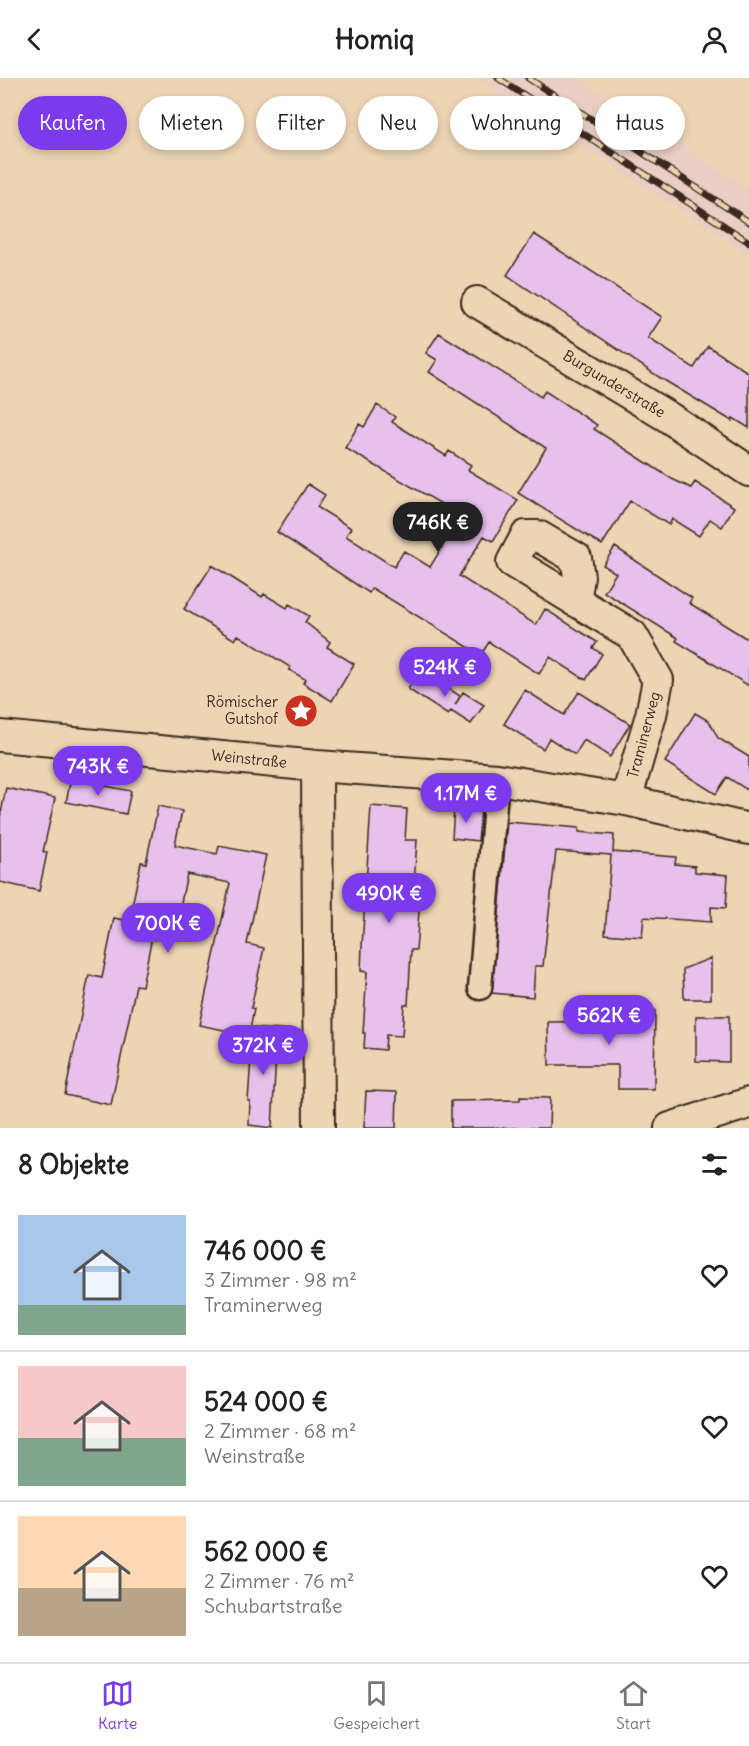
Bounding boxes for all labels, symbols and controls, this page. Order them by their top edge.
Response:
text: Homiq [335,22,414,56]
icon: back [18,23,51,56]
icon: person [698,23,731,56]
chip: Kaufen [18,96,127,150]
chip: Mieten [139,96,244,150]
chip: Filter [256,96,346,150]
chip: Neu [358,96,438,150]
chip: Wohnung [450,96,583,150]
chip: Haus [595,96,685,150]
street label: Burgunderstraße [560,346,669,422]
pin: 746K € [389,502,487,553]
text: 746K € [407,509,469,534]
pin: 524K € [396,647,494,698]
text: 524K € [413,654,477,679]
street label: Traminerweg [623,689,664,780]
place label: Römischer Gutshof [206,692,279,728]
place icon: Römischer Gutshof [283,693,319,729]
street label: Weinstraße [210,745,288,772]
pin: 743K € [49,746,147,797]
text: 743K € [67,753,129,778]
pin: 1.17M € [411,773,521,824]
text: 1.17M € [435,780,497,805]
pin: 490K € [340,873,438,924]
text: 490K € [356,880,422,905]
pin: 700K € [119,903,217,954]
text: 700K € [135,910,201,935]
pin: 562K € [560,995,658,1046]
text: 562K € [577,1002,641,1027]
pin: 372K € [214,1025,312,1076]
text: 372K € [232,1032,294,1057]
text: 8 Objekte [18,1148,129,1181]
icon: filters [698,1148,731,1181]
text: 746 000 € [204,1234,327,1267]
icon: home [66,1239,138,1311]
icon: heart [698,1259,731,1292]
text: 3 Zimmer · 98 m² [204,1267,357,1292]
text: Traminerweg [204,1292,323,1317]
text: 524 000 € [204,1385,328,1418]
icon: home [66,1390,138,1462]
icon: heart [698,1410,731,1443]
text: 2 Zimmer · 68 m² [204,1418,356,1443]
text: Weinstraße [204,1443,305,1468]
text: 562 000 € [204,1535,329,1568]
icon: home [66,1540,138,1612]
icon: heart [698,1560,731,1593]
text: 2 Zimmer · 76 m² [204,1568,354,1593]
text: Schubartstraße [204,1593,343,1618]
tab: Karte [98,1677,137,1733]
tab: Gespeichert [333,1677,420,1733]
tab: Start [616,1677,651,1733]

